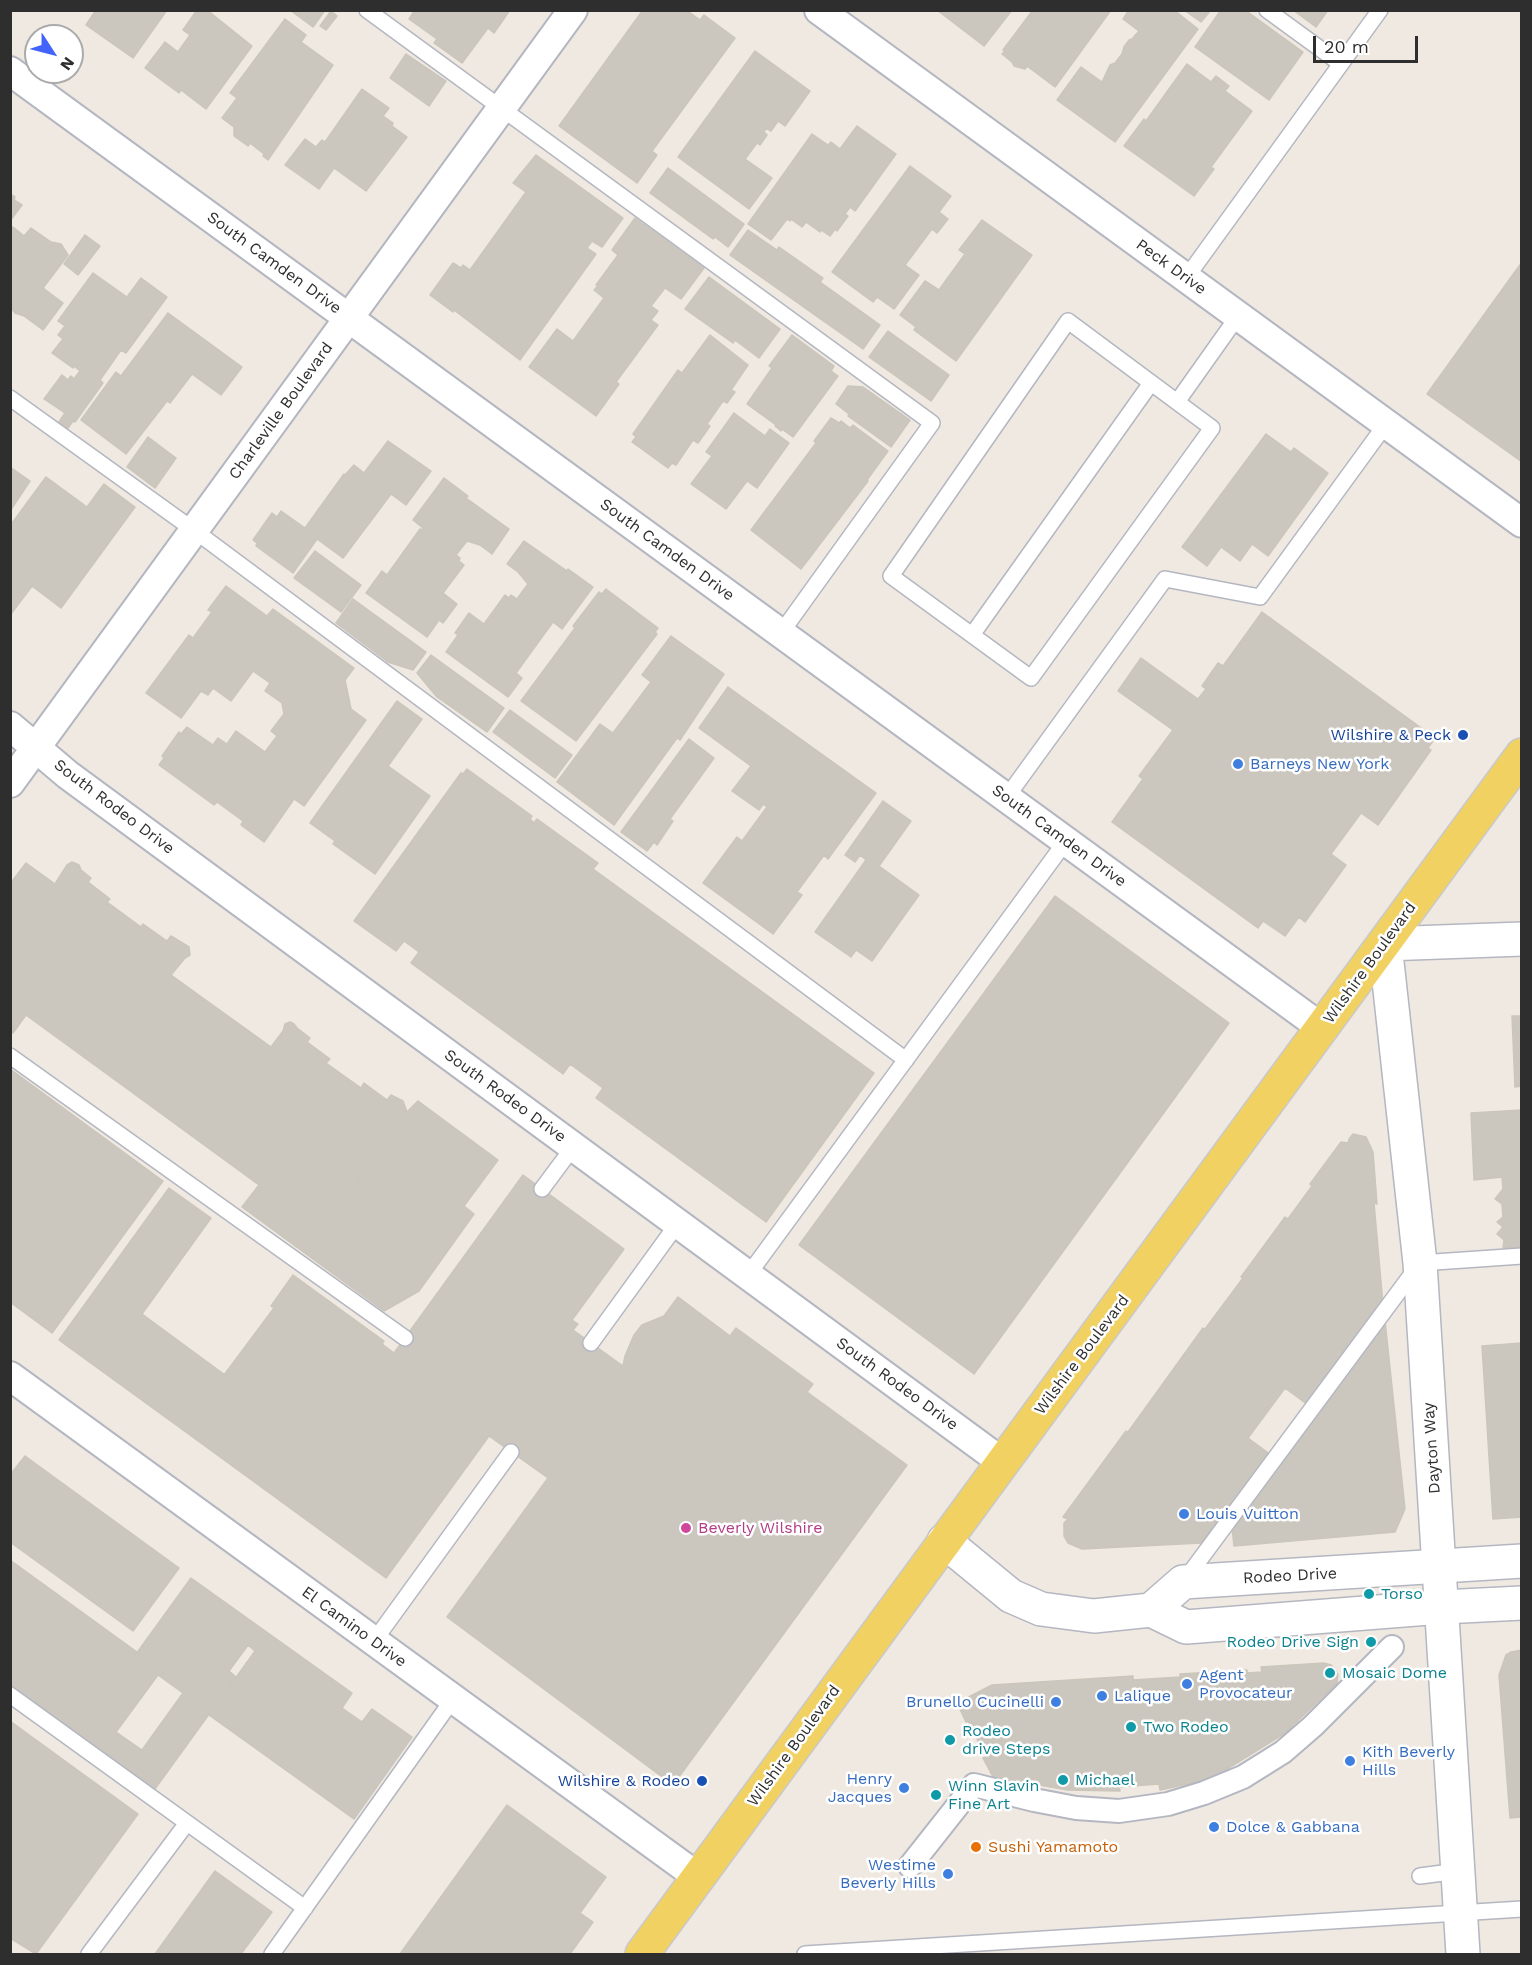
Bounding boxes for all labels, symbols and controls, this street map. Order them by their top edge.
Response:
north arrow [24,24,84,84]
scale bar [1316,24,1421,62]
text: 20 m [1324,36,1369,57]
text: N [56,53,79,74]
street label: South Camden Drive [203,208,345,318]
street label: Peck Drive [1132,235,1210,299]
street label: Charleville Boulevard [225,339,337,483]
street label: South Camden Drive [596,495,738,605]
place label: Wilshire & Peck [1331,725,1451,745]
marker: Wilshire & Peck [1456,728,1470,742]
place label: Barneys New York [1250,754,1389,774]
street label: South Rodeo Drive [50,755,178,859]
marker: Barneys New York [1231,757,1245,771]
street label: South Camden Drive [988,781,1130,891]
street label: Wilshire Boulevard [1320,899,1420,1027]
street label: South Rodeo Drive [440,1045,570,1147]
street label: Wilshire Boulevard [1031,1291,1133,1419]
street label: South Rodeo Drive [832,1333,962,1435]
street label: Dayton Way [1419,1402,1445,1494]
place label: Louis Vuitton [1196,1504,1299,1524]
marker: Louis Vuitton [1177,1507,1191,1521]
place label: Beverly Wilshire [698,1518,822,1538]
marker: Beverly Wilshire [679,1521,693,1535]
street label: Rodeo Drive [1243,1564,1337,1588]
street label: El Camino Drive [298,1583,410,1671]
place label: Torso [1381,1584,1423,1604]
marker: Torso [1362,1587,1376,1601]
place label: Rodeo Drive Sign [1227,1632,1359,1652]
marker: Rodeo Drive Sign [1364,1635,1378,1649]
place label: Mosaic Dome [1342,1663,1447,1683]
place label: Agent Provocateur [1199,1665,1293,1703]
marker: Mosaic Dome [1323,1666,1337,1680]
marker: Agent Provocateur [1180,1677,1194,1691]
street label: Wilshire Boulevard [744,1682,844,1810]
place label: Lalique [1114,1686,1171,1706]
marker: Lalique [1095,1689,1109,1703]
place label: Brunello Cucinelli [906,1692,1044,1712]
marker: Brunello Cucinelli [1049,1695,1063,1709]
place label: Two Rodeo [1143,1717,1229,1737]
marker: Two Rodeo [1124,1720,1138,1734]
place label: Rodeo drive Steps [962,1721,1050,1759]
marker: Rodeo drive Steps [943,1733,957,1747]
place label: Kith Beverly Hills [1362,1742,1455,1780]
marker: Kith Beverly Hills [1343,1754,1357,1768]
place label: Henry Jacques [828,1769,892,1807]
place label: Michael [1075,1770,1135,1790]
place label: Wilshire & Rodeo [558,1771,690,1791]
marker: Michael [1056,1773,1070,1787]
marker: Wilshire & Rodeo [695,1774,709,1788]
place label: Winn Slavin Fine Art [948,1776,1039,1814]
marker: Henry Jacques [897,1781,911,1795]
marker: Winn Slavin Fine Art [929,1788,943,1802]
place label: Dolce & Gabbana [1226,1817,1360,1837]
marker: Dolce & Gabbana [1207,1820,1221,1834]
place label: Sushi Yamamoto [988,1837,1118,1857]
marker: Sushi Yamamoto [969,1840,983,1854]
place label: Westime Beverly Hills [840,1855,936,1893]
marker: Westime Beverly Hills [941,1867,955,1881]

